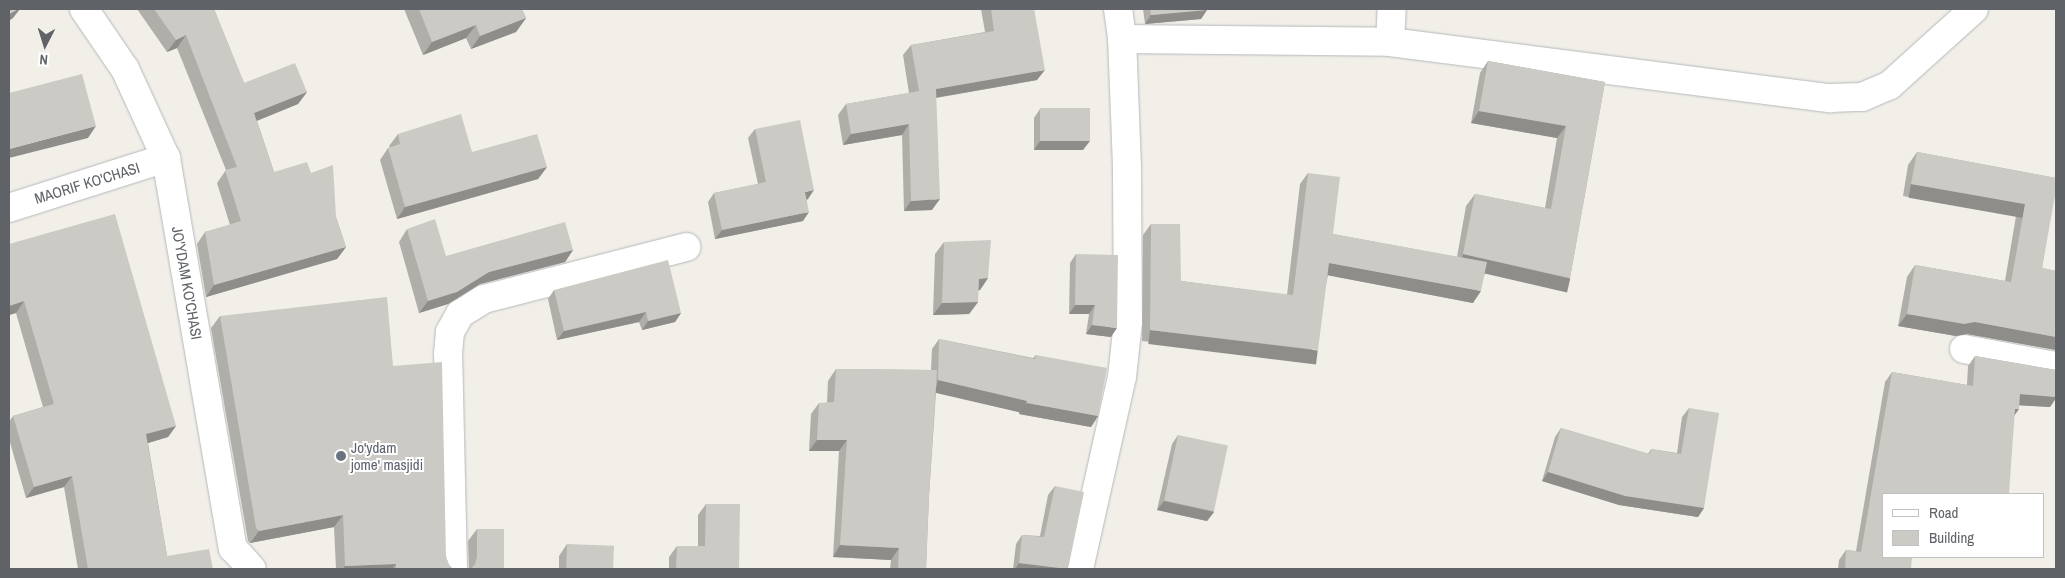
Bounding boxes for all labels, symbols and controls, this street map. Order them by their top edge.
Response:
north arrow [20,20,70,70]
text: N [39,51,49,69]
street label: MAORIF KO'CHASI [32,158,142,208]
street label: JO'YDAM KO'CHASI [168,225,206,341]
place label: Jo'ydam jome' masjidi [351,438,423,473]
marker: Jo'ydam jome' masjidi [335,450,347,462]
legend [1882,493,2045,558]
text: Road [1929,502,1958,523]
text: Building [1929,527,1974,548]

